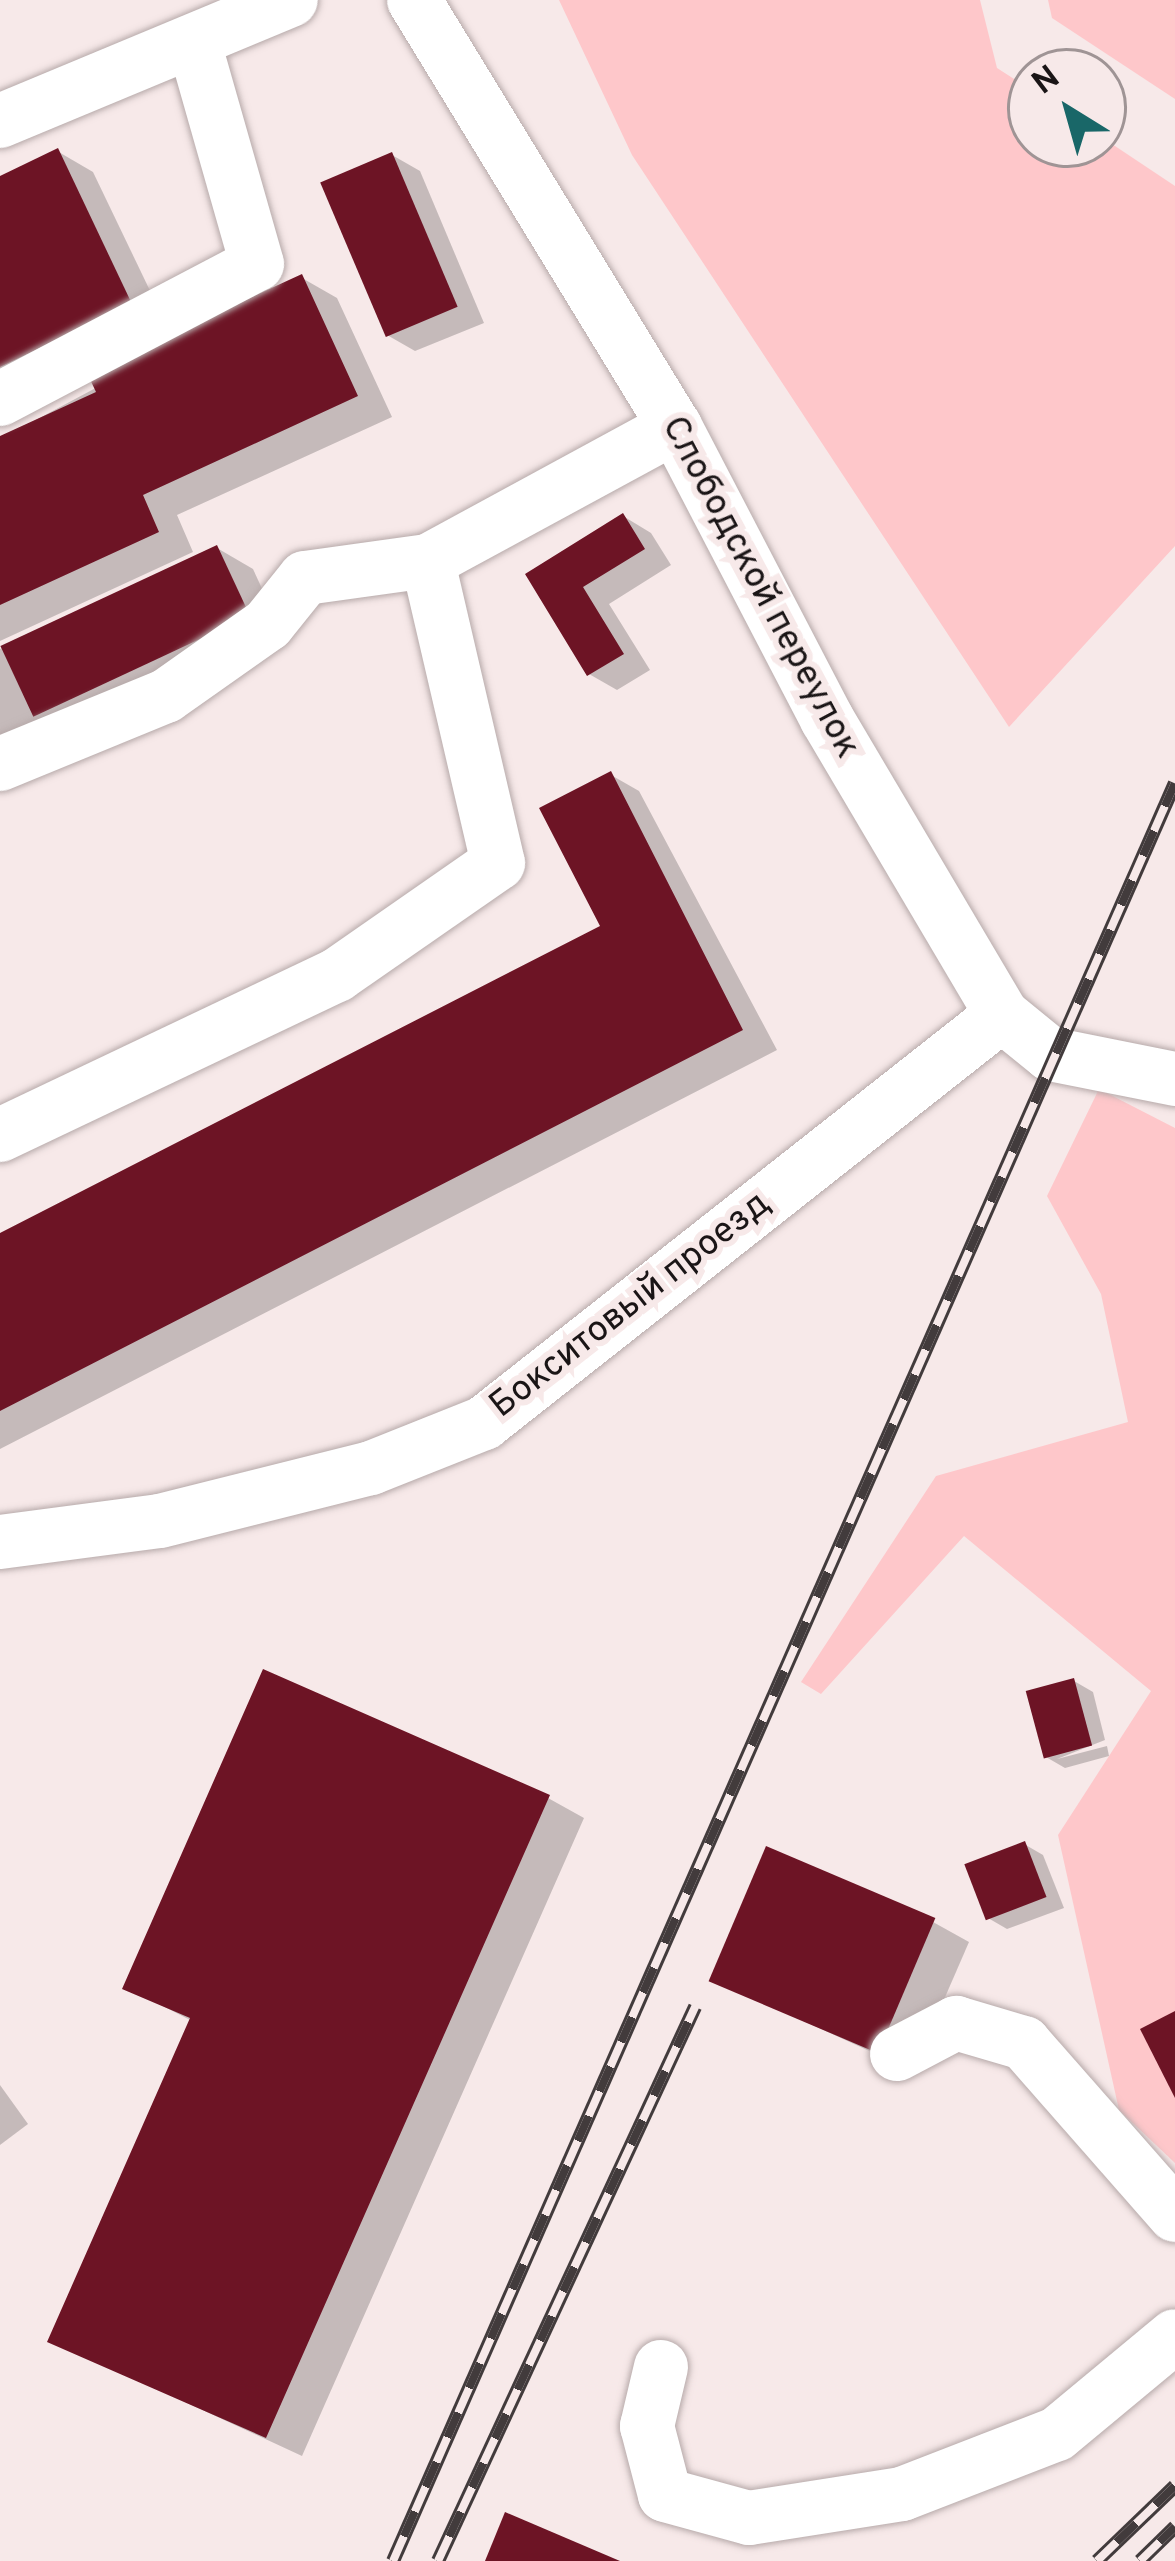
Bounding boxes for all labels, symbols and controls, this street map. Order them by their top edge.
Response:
north arrow [1007,48,1127,168]
text: N [1025,58,1069,106]
street label: Слободской переулок [650,410,868,766]
street label: Бокситовый проезд [482,1183,780,1429]

